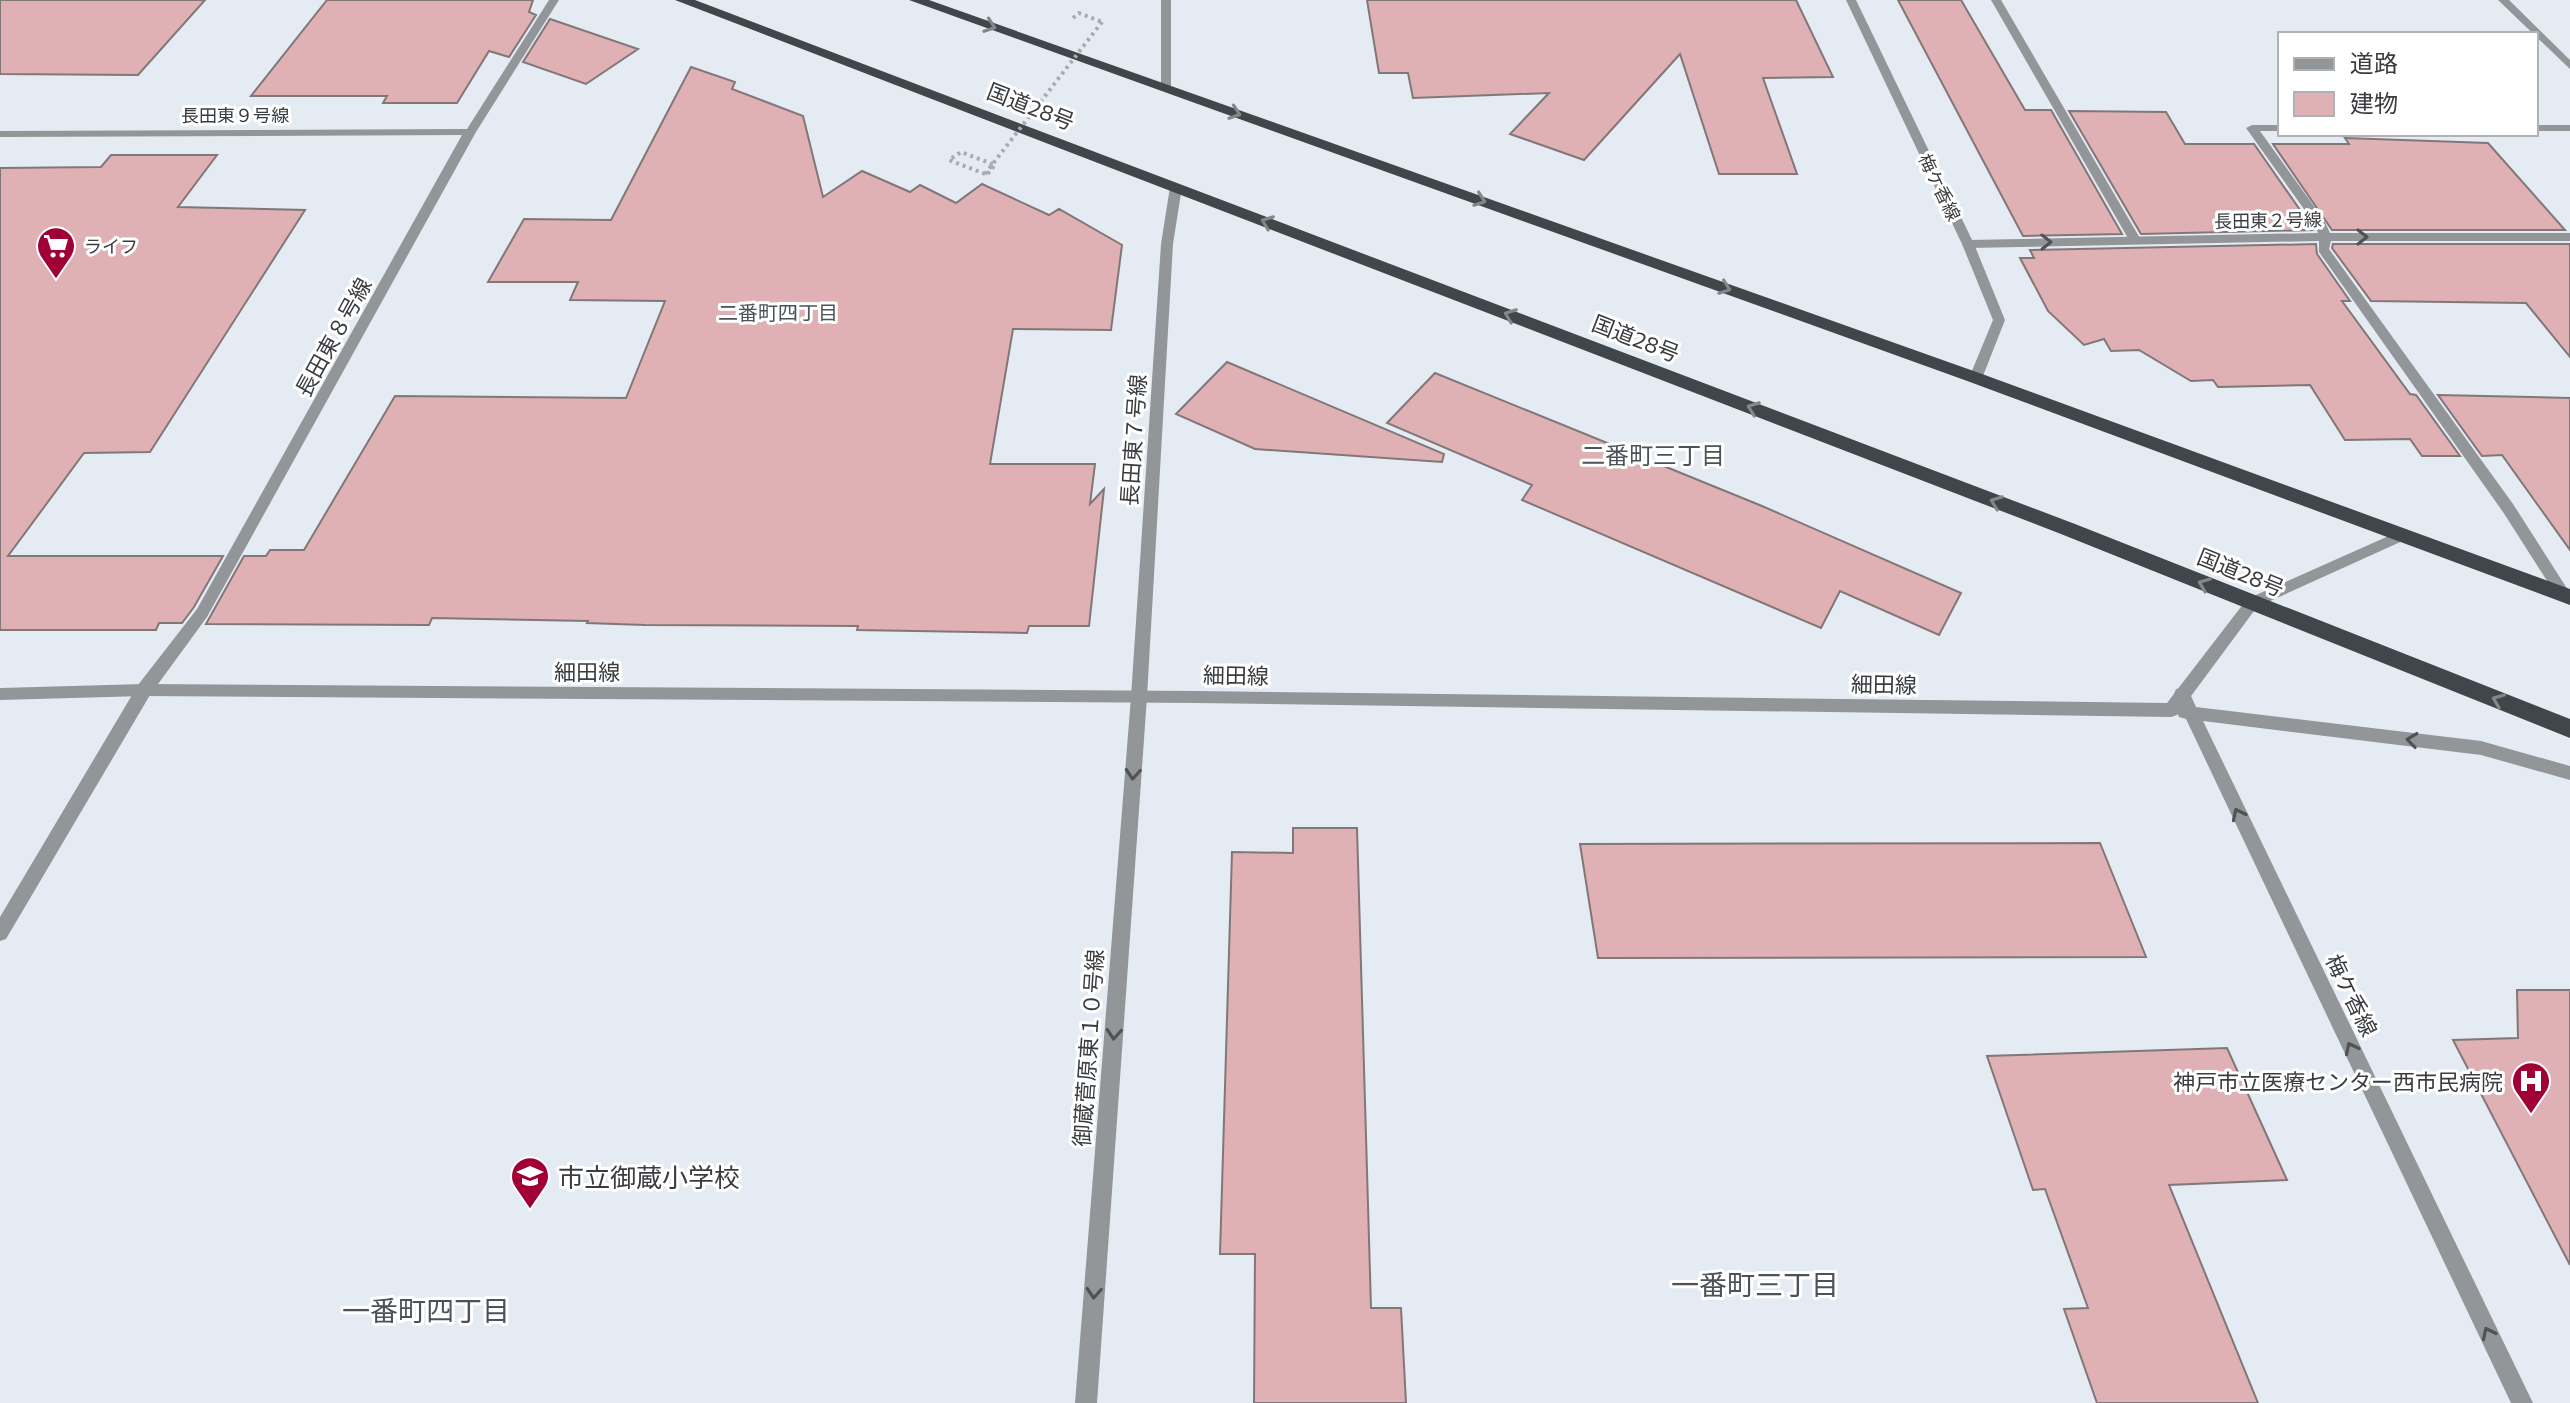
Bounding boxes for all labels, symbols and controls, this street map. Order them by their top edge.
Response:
one-way arrow [982,16,996,33]
legend [2278,32,2538,136]
text: 道路 [2350,48,2398,77]
street label: 国道28号 [983,77,1079,135]
text: 建物 [2350,88,2398,117]
one-way arrow [1227,103,1241,119]
street label: 長田東９号線 [181,104,289,126]
street label: 梅ケ香線 [1914,150,1966,224]
one-way arrow [1472,190,1486,207]
street label: 長田東２号線 [2214,208,2322,232]
one-way arrow [1261,215,1275,232]
supermarket icon: ライフ [35,225,77,280]
one-way arrow [2356,228,2369,246]
one-way arrow [2040,233,2053,251]
place label: ライフ [84,235,138,257]
street label: 長田東８号線 [289,273,377,401]
one-way arrow [1717,278,1731,294]
district label: 二番町四丁目 [718,300,838,324]
one-way arrow [1504,308,1518,325]
street label: 国道28号 [1588,309,1684,367]
street label: 長田東７号線 [1115,373,1151,507]
one-way arrow [1747,401,1761,418]
district label: 二番町三丁目 [1581,440,1725,469]
one-way arrow [1990,495,2004,511]
street label: 国道28号 [2194,542,2288,602]
one-way arrow [2198,577,2212,593]
street label: 細田線 [554,658,620,685]
street label: 細田線 [1203,661,1269,689]
street label: 細田線 [1851,670,1917,698]
one-way arrow [2491,693,2505,710]
one-way arrow [2405,732,2419,749]
one-way arrow [1125,768,1142,781]
one-way arrow [2233,807,2248,822]
street label: 御蔵菅原東１０号線 [1068,948,1108,1148]
street label: 梅ケ香線 [2321,950,2383,1040]
one-way arrow [1106,1028,1123,1041]
one-way arrow [2345,1041,2361,1056]
hospital icon: 神戸市立医療センター西市民病院 [2510,1060,2552,1115]
place label: 神戸市立医療センター西市民病院 [2173,1068,2503,1095]
school or university icon: 市立御蔵小学校 [509,1155,551,1210]
place label: 市立御蔵小学校 [558,1161,740,1192]
district label: 一番町三丁目 [1671,1267,1839,1301]
one-way arrow [1086,1287,1103,1300]
district label: 一番町四丁目 [342,1293,510,1327]
one-way arrow [2482,1326,2498,1341]

